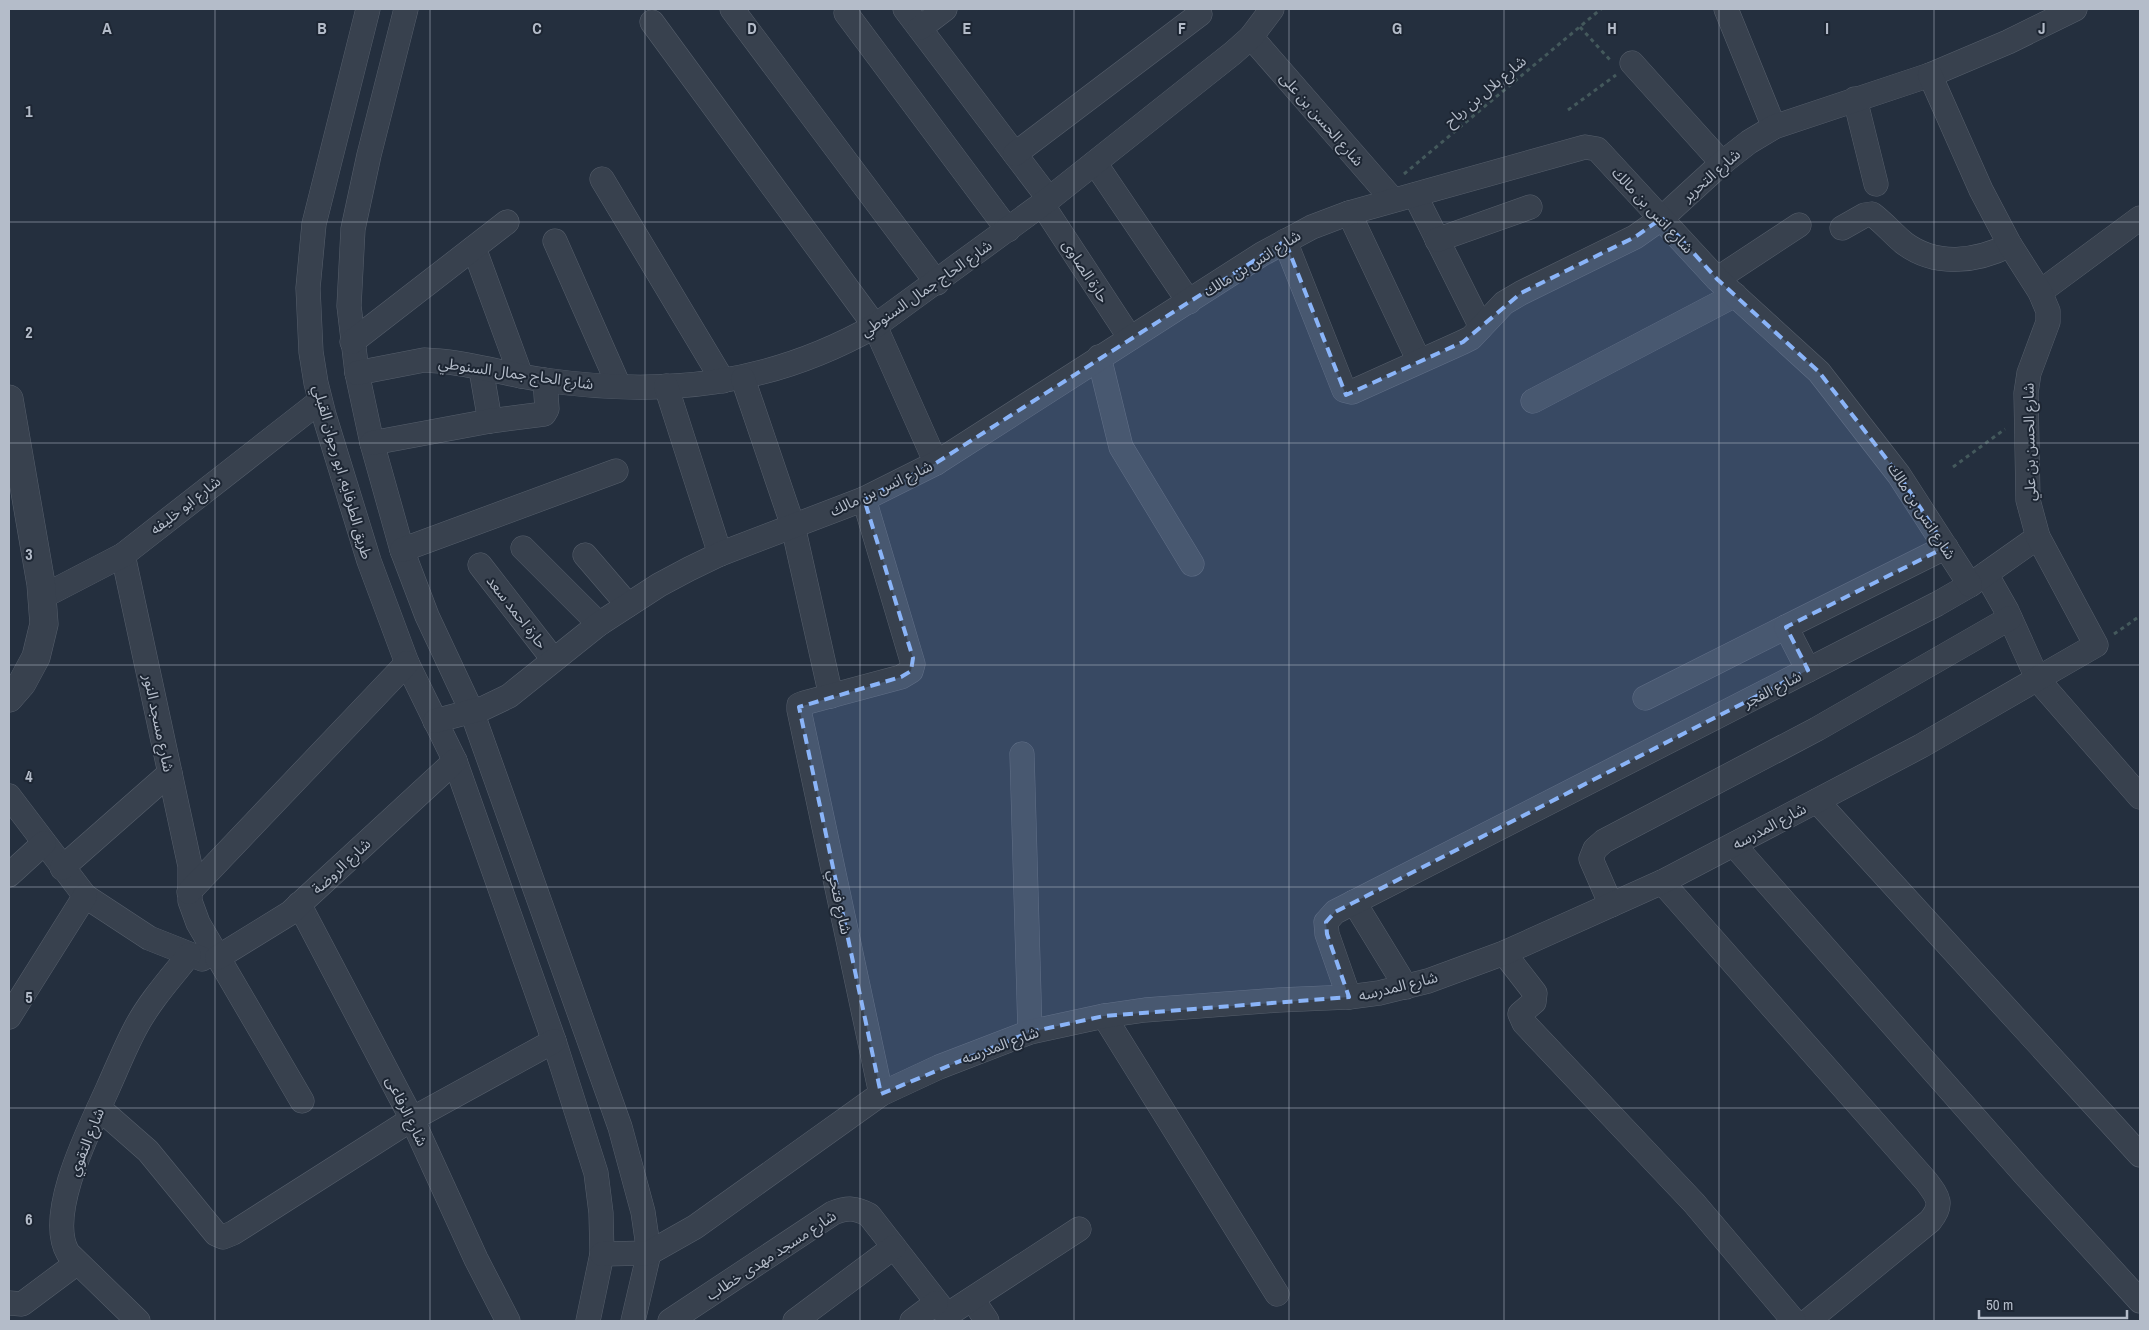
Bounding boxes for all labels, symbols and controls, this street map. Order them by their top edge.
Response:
text: A [102,17,112,39]
text: B [317,17,327,39]
text: C [532,17,542,39]
text: D [747,17,757,39]
text: E [963,17,972,39]
text: F [1178,17,1186,39]
text: G [1392,17,1402,39]
text: H [1607,17,1617,39]
text: I [1825,17,1829,39]
text: J [2038,17,2046,39]
street label: شارع بلال بن رباح [1440,50,1532,133]
street label: شارع الحسن بن على [1274,67,1369,172]
text: 1 [25,100,33,122]
street label: شارع التحرير [1676,144,1746,208]
street label: شارع انس بن مالك [1606,162,1699,259]
street label: شارع انس بن مالك [1199,225,1306,303]
street label: شارع الحاج جمال السنوطي [856,234,997,343]
street label: حارة الصاوى [1058,235,1114,307]
text: 2 [25,321,33,343]
street label: شارع الحاج جمال السنوطي [437,352,595,396]
street label: طريق الطرفايه, ابو رجوان القبلي [307,382,378,562]
street label: شارع الحسن بن علي [2017,382,2043,501]
street label: شارع انس بن مالك [826,455,937,523]
street label: شارع انس بن مالك [1881,459,1961,565]
street label: شارع ابو خليفه [145,471,226,541]
text: 3 [25,543,33,565]
street label: حارة احمد سعد [482,571,552,653]
street label: شارع الفجر [1738,665,1806,715]
street label: شارع مسجد النور [136,671,180,774]
text: 4 [25,765,33,787]
street label: شارع المدرسه [1728,798,1811,856]
street label: شارع الروضة [307,833,377,900]
street label: شارع فتحي [821,868,857,937]
street label: شارع المدرسه [1356,966,1440,1008]
text: 5 [25,986,33,1008]
street label: شارع المدرسه [958,1021,1042,1071]
street label: شارع الرفاعى [379,1073,433,1151]
street label: شارع التقوي [63,1105,111,1180]
street label: شارع مسجد مهدى خطاب [702,1205,841,1307]
text: 6 [25,1208,33,1230]
scale bar [1979,1288,2126,1320]
text: 50 m [1986,1294,2013,1315]

